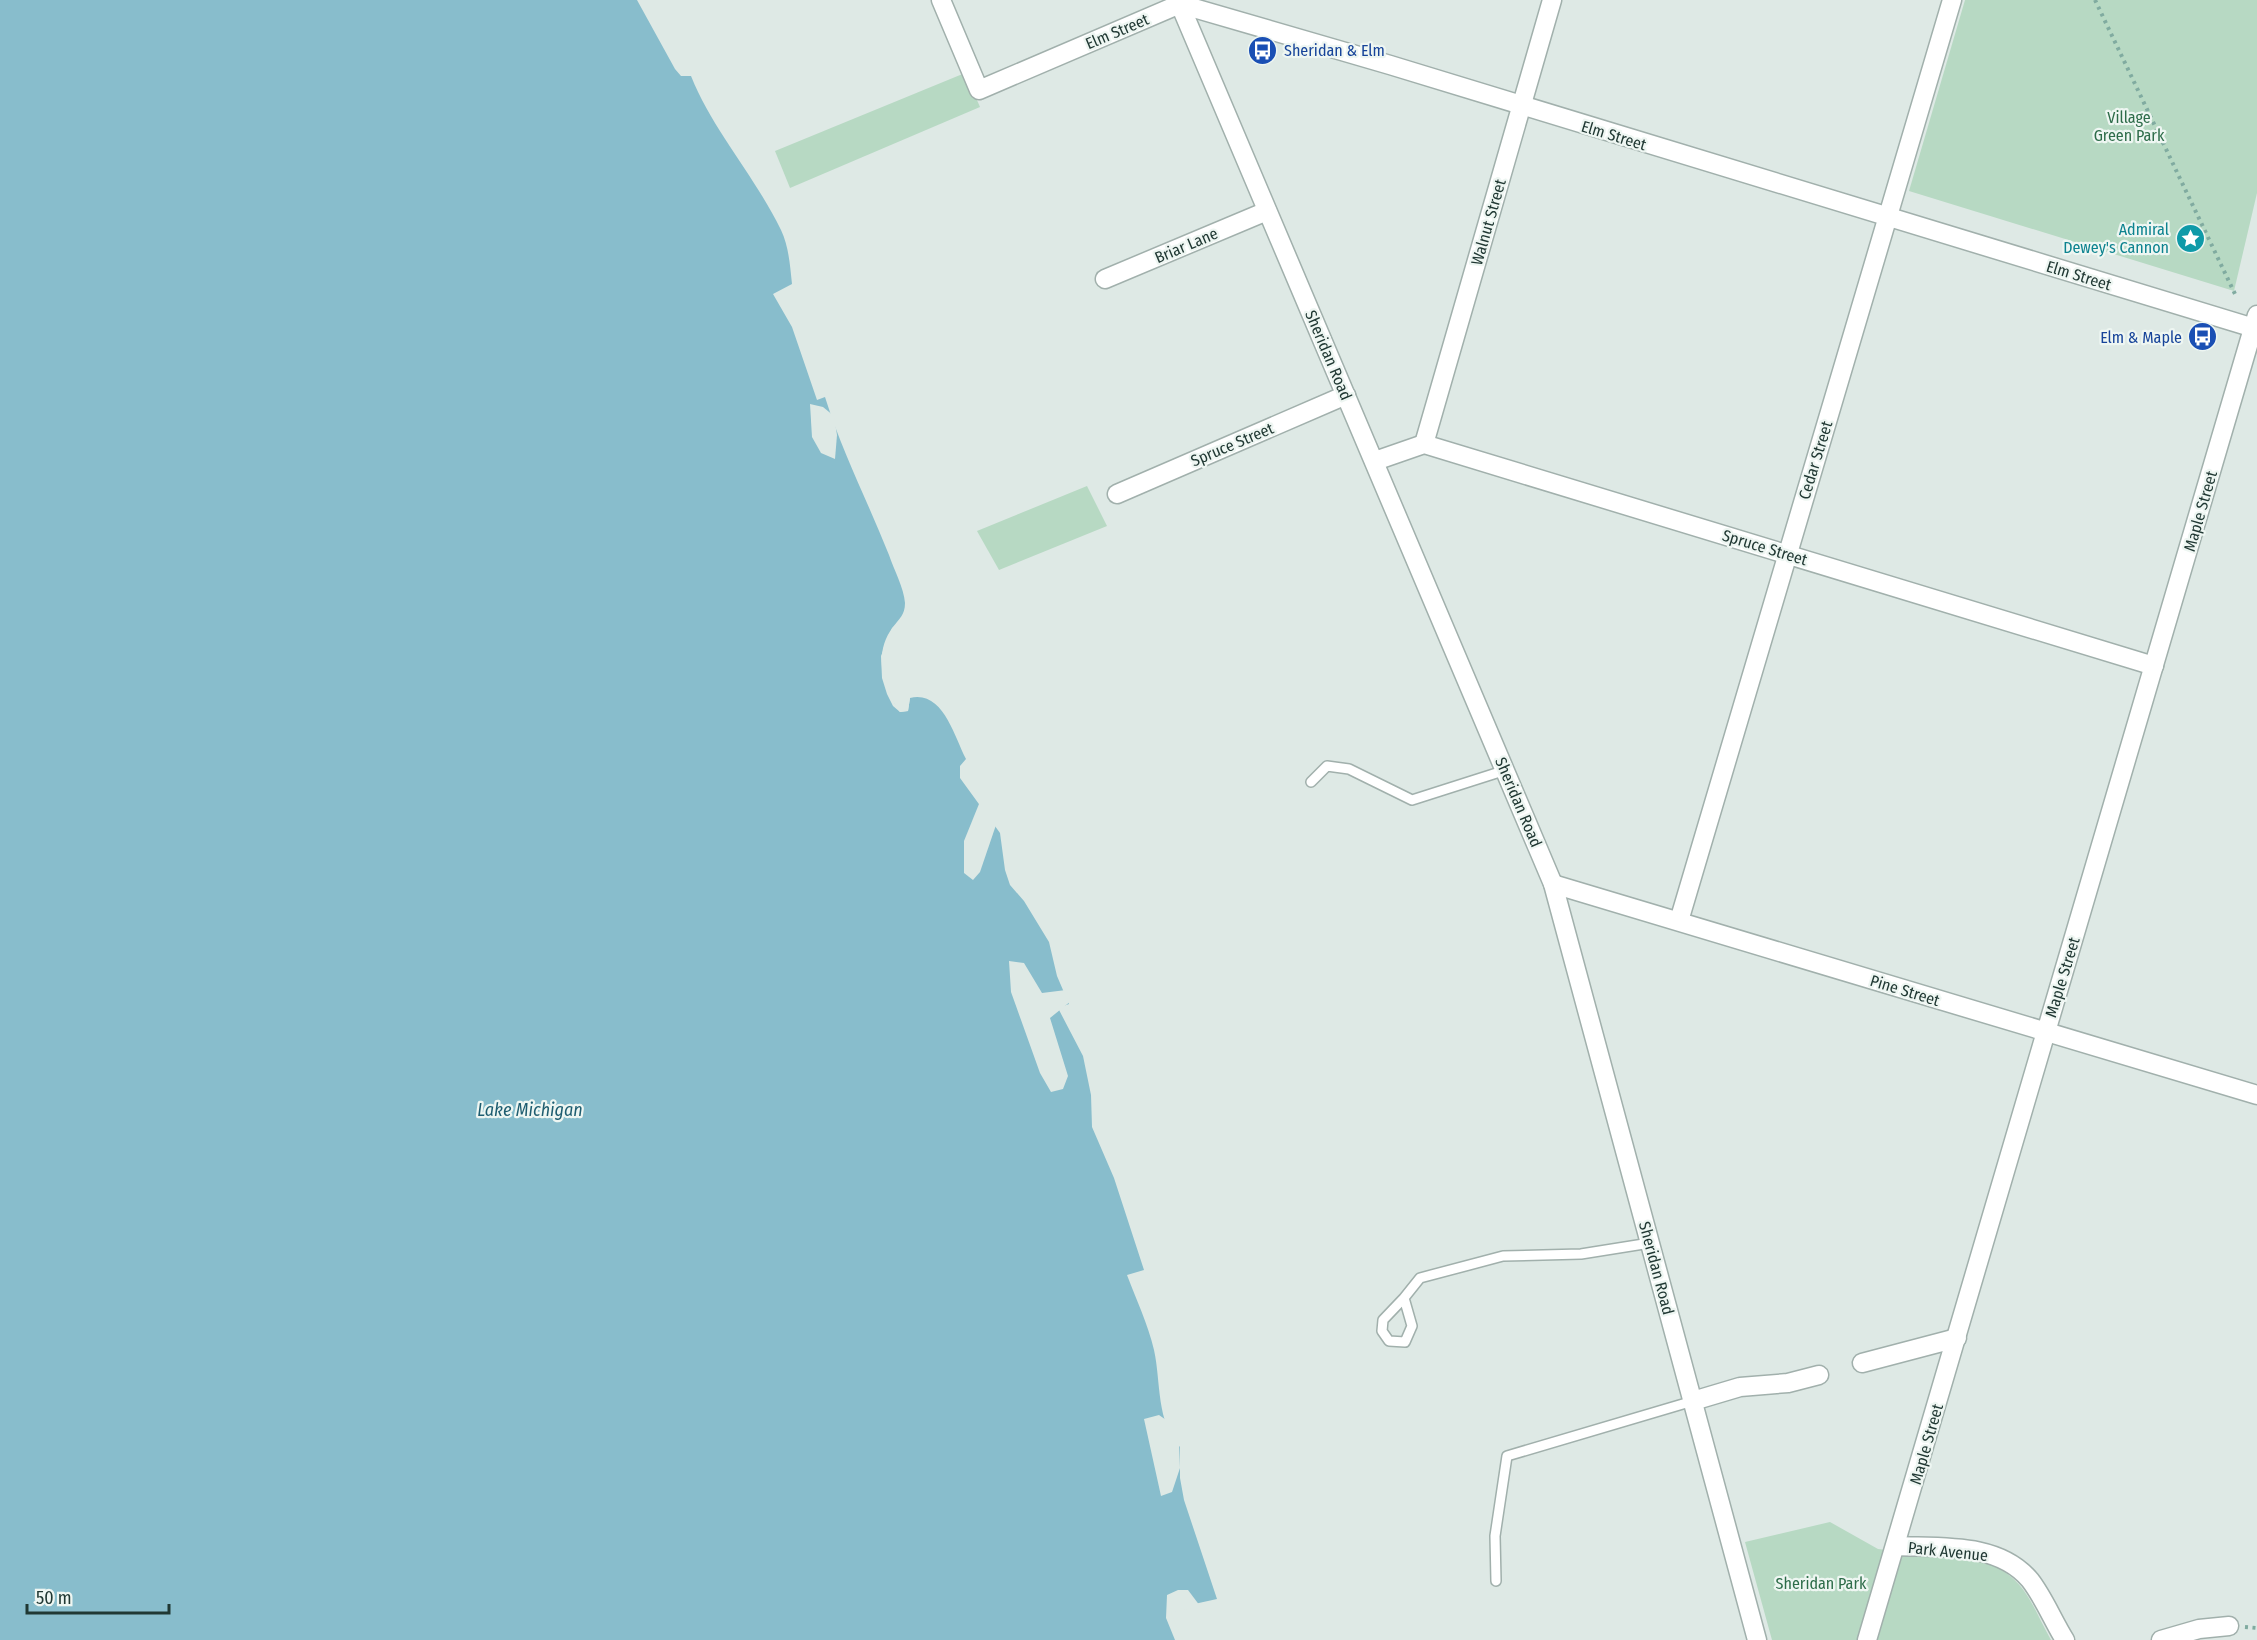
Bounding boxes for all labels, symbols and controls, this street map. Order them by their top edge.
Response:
street label: Elm Street [1083,9,1152,53]
bus stop icon: Sheridan & Elm [1247,34,1279,66]
place label: Sheridan & Elm [1284,41,1385,60]
park label: Village Green Park [2094,108,2165,145]
street label: Elm Street [1579,117,1649,155]
street label: Walnut Street [1467,176,1510,267]
place label: Admiral Dewey's Cannon [2063,220,2169,257]
place icon: Admiral Dewey's Cannon [2174,222,2206,254]
street label: Briar Lane [1152,224,1221,267]
street label: Elm Street [2044,257,2114,295]
street label: Sheridan Road [1301,307,1356,403]
bus stop icon: Elm & Maple [2187,321,2219,353]
place label: Elm & Maple [2100,328,2182,347]
street label: Spruce Street [1188,418,1277,470]
street label: Cedar Street [1795,418,1837,502]
street label: Maple Street [2180,468,2221,554]
street label: Spruce Street [1720,526,1810,570]
street label: Sheridan Road [1491,754,1546,850]
street label: Maple Street [2041,934,2084,1020]
street label: Pine Street [1868,971,1943,1010]
water label: Lake Michigan [477,1099,583,1121]
street label: Sheridan Road [1635,1219,1678,1317]
street label: Maple Street [1906,1401,1947,1487]
street label: Park Avenue [1907,1538,1989,1565]
park label: Sheridan Park [1776,1574,1867,1593]
scale bar [27,1577,170,1615]
text: 50 m [36,1587,72,1609]

